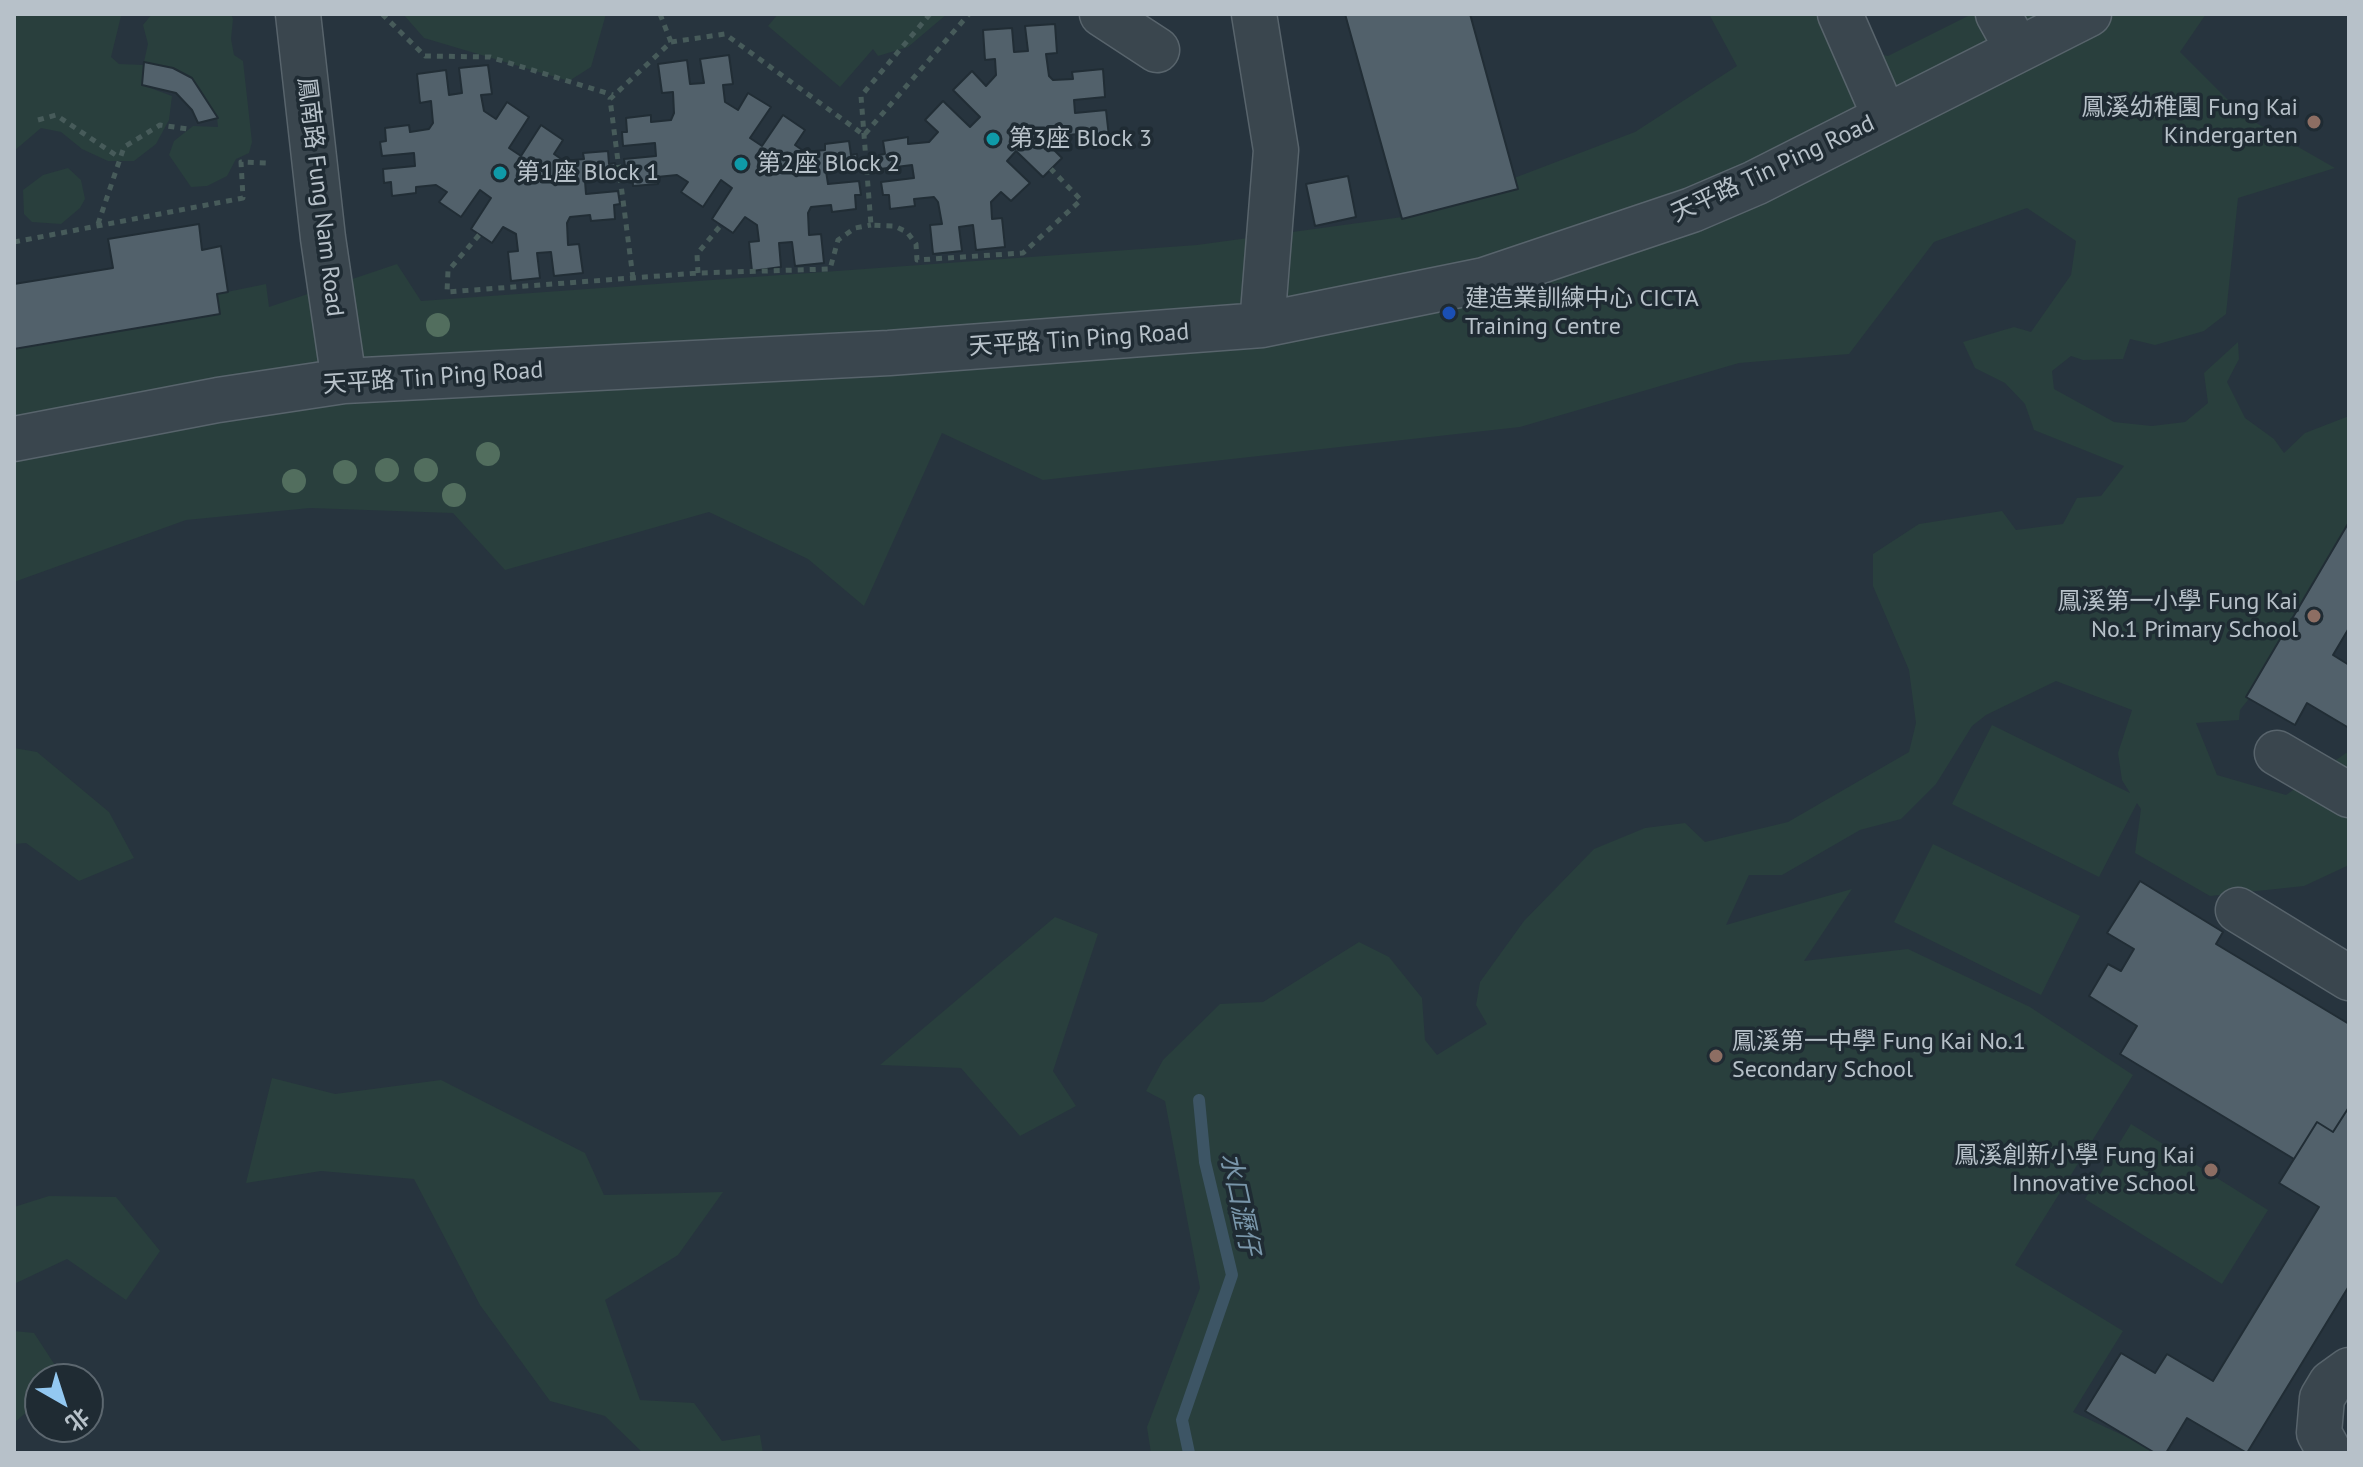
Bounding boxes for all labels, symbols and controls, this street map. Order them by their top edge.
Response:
street label: 鳳南路 Fung Nam Road [291,76,349,318]
place label: 鳳溪幼稚園 Fung Kai Kindergarten [2082,94,2298,150]
street label: 天平路 Tin Ping Road [1667,109,1879,229]
marker: 鳳溪幼稚園 Fung Kai Kindergarten [2305,113,2323,131]
place label: 第3座 Block 3 [1009,125,1152,153]
marker: 第3座 Block 3 [984,130,1002,148]
place label: 第2座 Block 2 [757,150,900,178]
marker: 第2座 Block 2 [732,155,750,173]
place label: 第1座 Block 1 [516,159,659,187]
marker: 第1座 Block 1 [491,164,509,182]
place label: 建造業訓練中心 CICTA Training Centre [1465,285,1699,341]
marker: 建造業訓練中心 CICTA Training Centre [1440,304,1458,322]
street label: 天平路 Tin Ping Road [968,318,1190,362]
street label: 天平路 Tin Ping Road [322,356,544,400]
place label: 鳳溪第一小學 Fung Kai No.1 Primary School [2058,588,2298,644]
marker: 鳳溪第一小學 Fung Kai No.1 Primary School [2305,607,2323,625]
place label: 鳳溪第一中學 Fung Kai No.1 Secondary School [1732,1028,2026,1084]
marker: 鳳溪第一中學 Fung Kai No.1 Secondary School [1707,1047,1725,1065]
place label: 鳳溪創新小學 Fung Kai Innovative School [1955,1142,2195,1198]
water label: 水口瀝仔 [1213,1150,1265,1258]
marker: 鳳溪創新小學 Fung Kai Innovative School [2202,1161,2220,1179]
north arrow [24,1363,104,1443]
text: 北 [60,1402,95,1438]

